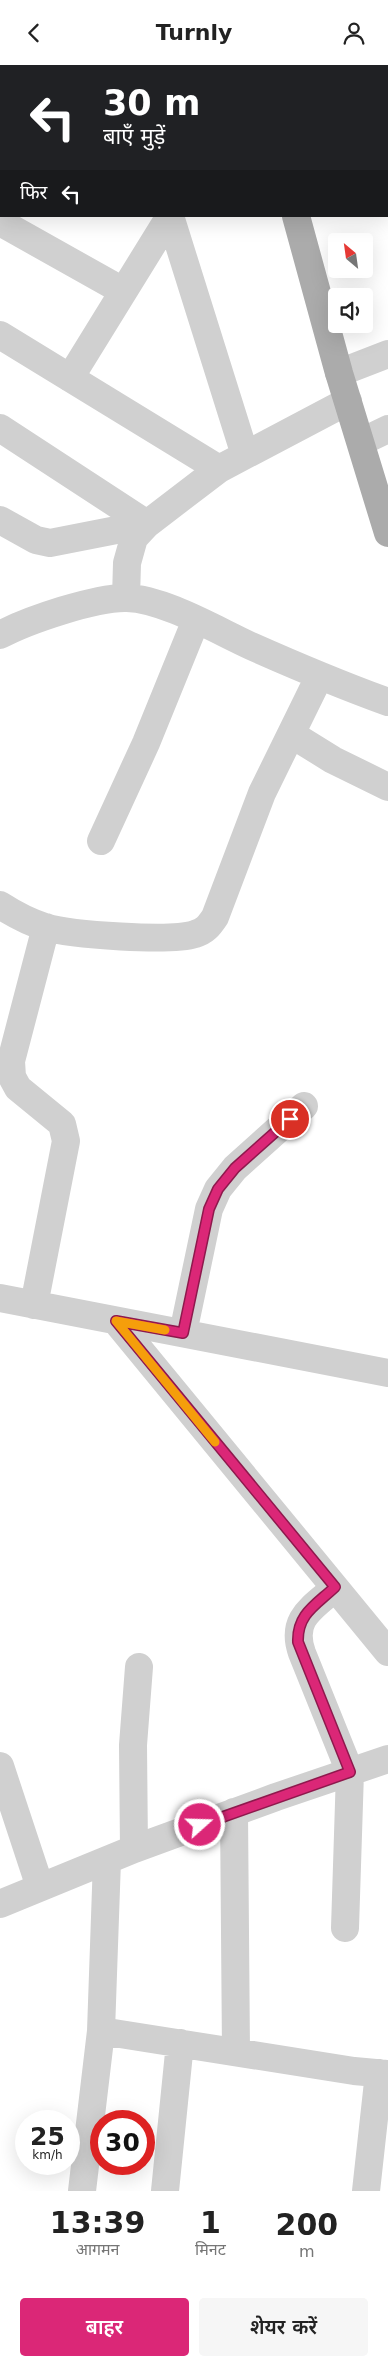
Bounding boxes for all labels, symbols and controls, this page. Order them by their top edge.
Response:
icon: back [20,19,48,47]
icon: person [340,19,368,47]
text: Turnly [156,20,232,45]
text: 30 m [103,83,200,123]
icon: left [20,85,85,150]
text: बाएँ मुड़ें [103,124,165,149]
icon: left [57,180,85,208]
text: फिर [20,181,47,203]
north arrow [328,233,372,277]
map controls [328,233,373,333]
button: sound [328,288,373,333]
pin [269,1098,311,1140]
icon: arrive [276,1105,304,1133]
position arrow [173,1798,225,1850]
speed limit sign: 30 [90,2110,155,2175]
text: 25 [30,2122,65,2151]
text: km/h [32,2148,63,2162]
text: 13:39 [50,2205,145,2240]
text: 1 [200,2205,221,2240]
text: 200 [276,2207,338,2242]
text: आगमन [76,2240,119,2259]
text: मिनट [195,2240,226,2259]
text: m [299,2242,315,2261]
button: बाहर [20,2298,189,2356]
button: शेयर करें [199,2298,368,2356]

